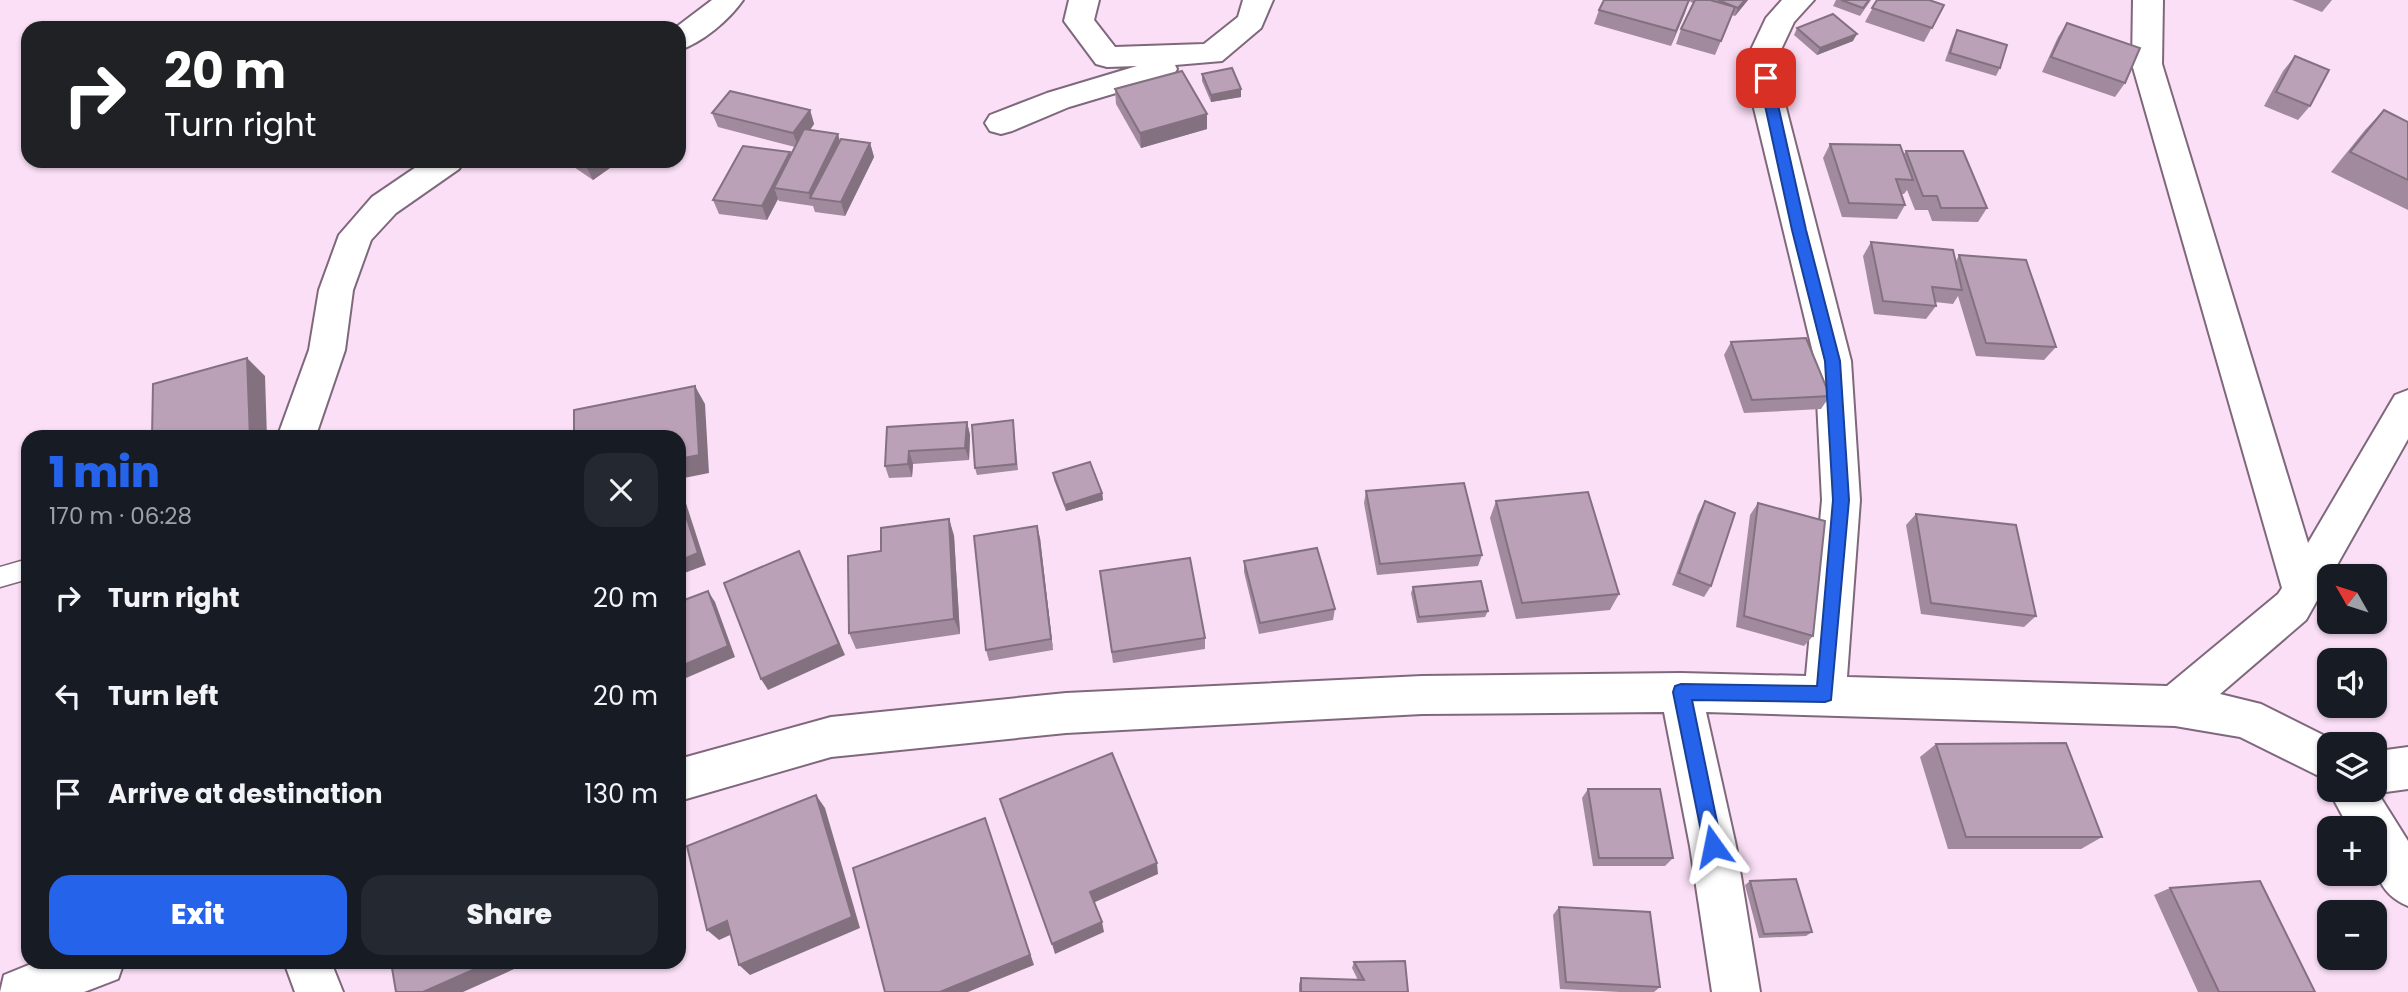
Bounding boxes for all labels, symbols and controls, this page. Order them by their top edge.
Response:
text: 20 m [164,37,286,105]
pin [1736,48,1796,108]
icon: right [49,49,140,140]
icon: arrive [1747,59,1785,97]
text: Turn right [164,102,316,147]
text: 1 min [49,443,160,502]
button: close [584,453,658,527]
text: 170 m · 06:28 [49,500,192,532]
north arrow [2317,564,2387,634]
map controls [2317,564,2387,970]
icon: right [49,579,87,617]
text: Turn right [108,580,240,616]
text: 20 m [593,580,658,616]
button: sound [2317,648,2387,718]
icon: left [49,677,87,715]
text: Turn left [108,678,219,714]
text: 20 m [593,678,658,714]
button: layers [2317,732,2387,802]
icon: arrive [49,775,87,813]
text: Arrive at destination [108,776,383,812]
text: 130 m [584,776,658,812]
position arrow [1676,809,1750,883]
button: + [2317,816,2387,886]
button: Exit [49,875,347,955]
button: Share [361,875,658,955]
button: − [2317,900,2387,970]

